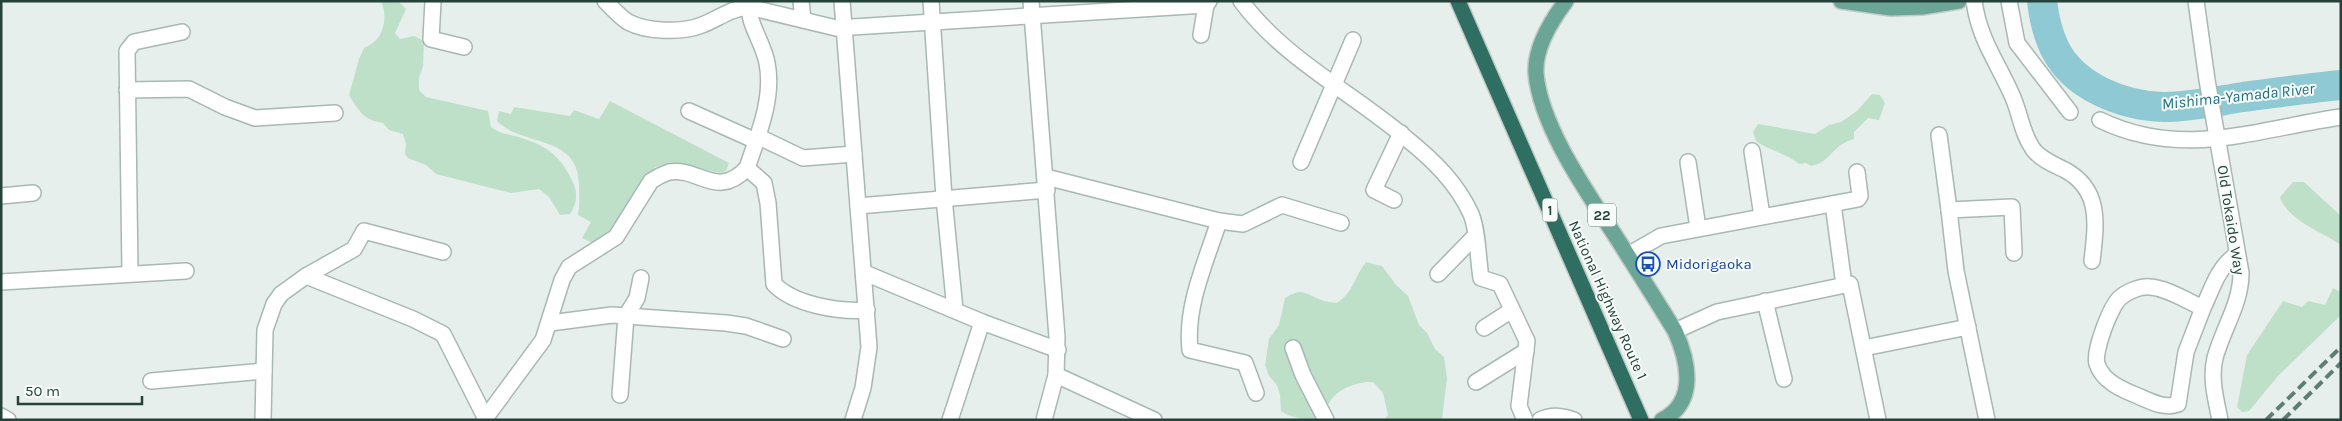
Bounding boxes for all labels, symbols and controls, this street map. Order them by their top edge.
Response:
water label: Mishima-Yamada River [2161,78,2316,113]
street label: Old Tokaido Way [2213,164,2249,276]
road number: 1 [1542,198,1558,222]
road number: 22 [1588,204,1616,226]
street label: National Highway Route 1 [1565,218,1651,382]
bus stop icon: Midorigaoka [1635,251,1661,277]
place label: Midorigaoka [1666,255,1752,273]
scale bar [18,374,141,406]
text: 50 m [25,382,60,400]

